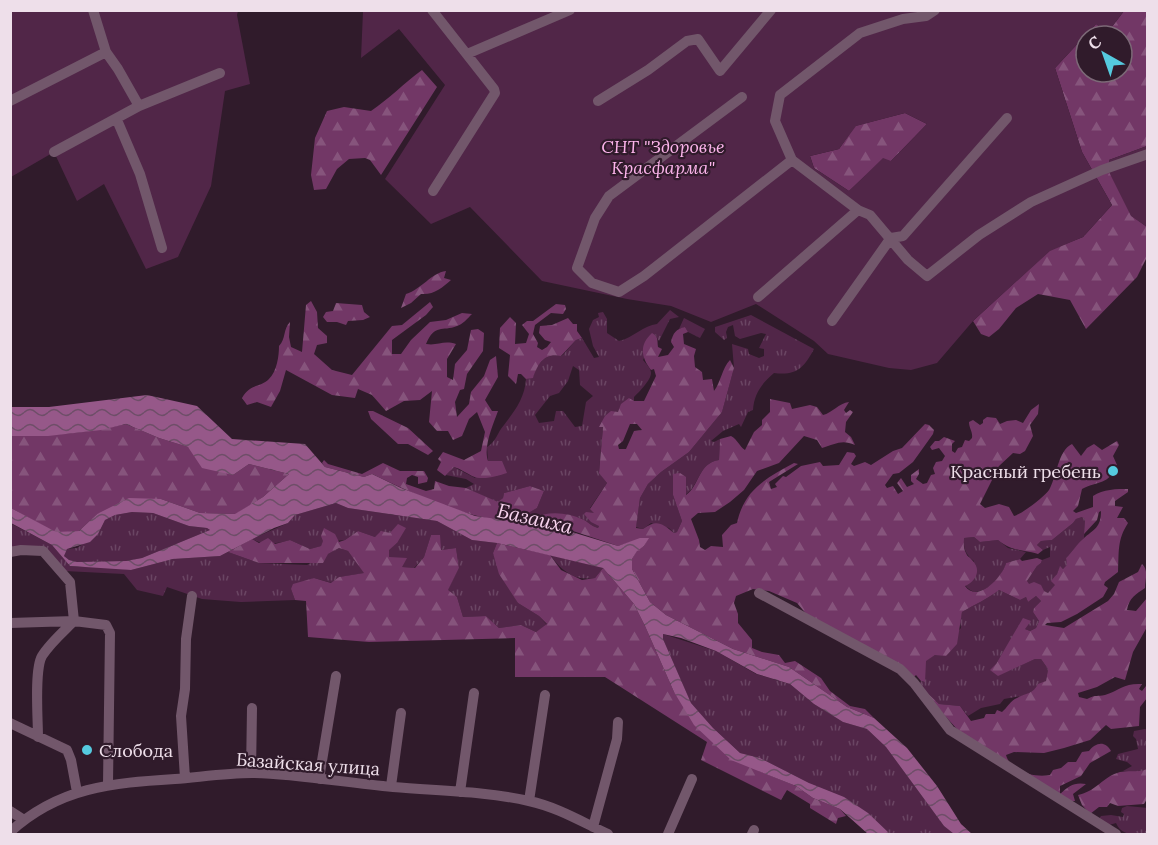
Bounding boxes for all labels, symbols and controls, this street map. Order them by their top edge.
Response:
north arrow [1074,24,1134,84]
text: С [1084,31,1105,54]
park label: СНТ "Здоровье Красфарма" [601,135,725,179]
place label: Красный гребень [950,460,1101,483]
marker: Красный гребень [1106,464,1120,478]
water label: Базаиха [495,497,575,539]
place label: Слобода [99,739,173,762]
marker: Слобода [80,743,94,757]
street label: Базайская улица [235,748,381,780]

